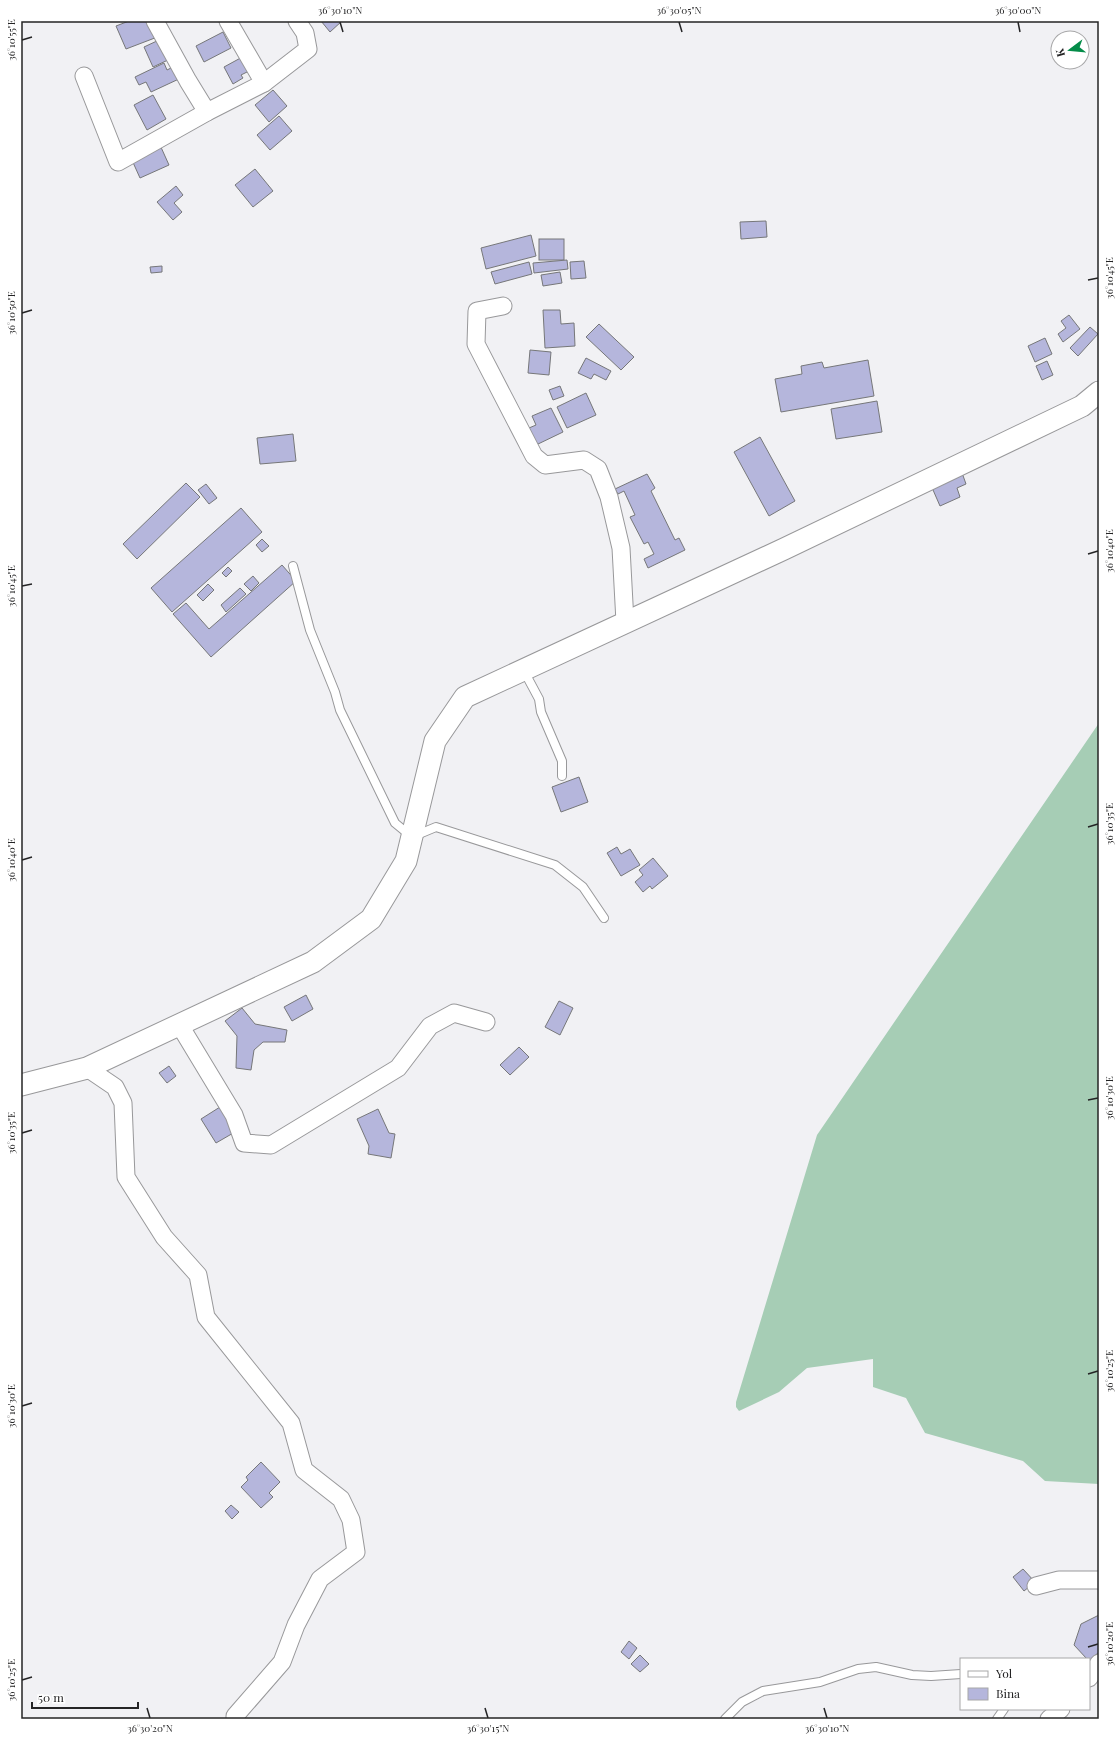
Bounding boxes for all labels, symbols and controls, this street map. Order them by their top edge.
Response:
text: 36°30'10"N [318,3,362,17]
text: 36°30'05"N [657,3,701,17]
text: 36°30'00"N [995,3,1041,17]
text: 36°10'55"E [4,19,18,61]
north arrow [1050,30,1090,70]
text: K [1052,47,1068,59]
text: 36°10'45"E [1102,257,1116,299]
text: 36°10'50"E [4,291,18,335]
text: 36°10'40"E [1102,529,1116,573]
text: 36°10'45"E [4,565,18,607]
text: 36°10'35"E [1102,803,1116,845]
text: 36°10'40"E [4,838,18,882]
text: 36°10'30"E [1102,1076,1116,1120]
text: 36°10'35"E [4,1112,18,1154]
text: 36°10'25"E [1102,1350,1116,1392]
text: 36°10'30"E [4,1384,18,1428]
text: 36°10'20"E [1102,1622,1116,1666]
legend [960,1658,1090,1710]
text: 36°10'25"E [4,1659,18,1701]
text: Yol [995,1665,1013,1681]
scale bar [32,1684,138,1710]
text: Bina [996,1685,1020,1701]
text: 50 m [38,1689,64,1705]
text: 36°30'20"N [127,1721,173,1735]
text: 36°30'15"N [467,1721,509,1735]
text: 36°30'10"N [805,1721,849,1735]

